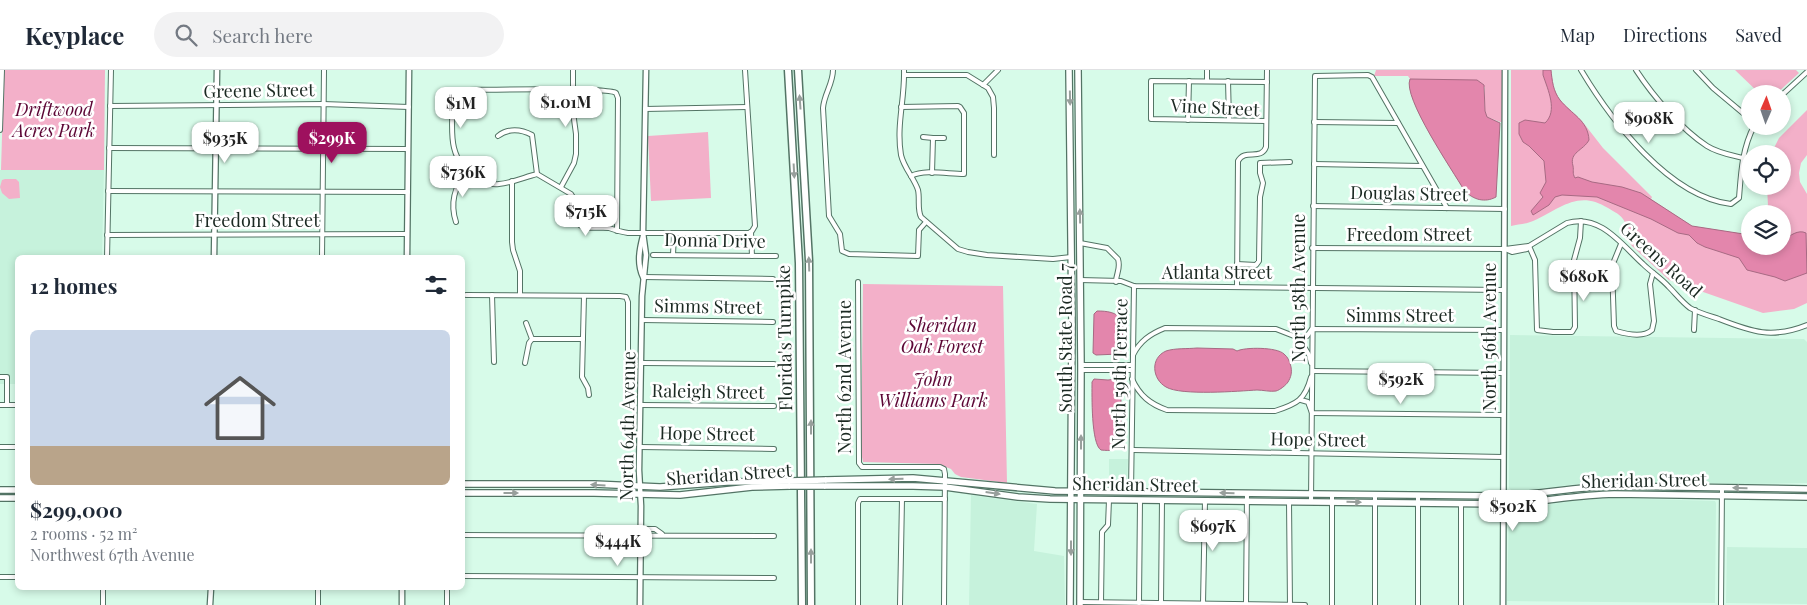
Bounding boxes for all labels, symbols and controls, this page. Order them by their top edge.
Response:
search box [154,12,504,57]
text: Keyplace [25,19,124,51]
icon: search [172,21,200,49]
text: Search here [212,22,313,48]
text: Map [1560,23,1595,47]
text: Directions [1623,23,1707,47]
text: Saved [1735,23,1782,47]
street label: Greene Street [203,77,315,103]
pin: $1.01M [525,85,607,128]
north arrow [1741,85,1791,135]
map controls [1741,85,1791,255]
pin: $1M [437,87,485,129]
one-way arrow [1066,90,1074,106]
text: $1.01M [541,91,591,112]
text: $1M [446,92,476,113]
street label: Vine Street [1169,93,1261,121]
one-way arrow [796,94,804,110]
park label: Driftwood Acres Park [11,97,95,142]
pin: $908K [1614,102,1684,144]
text: $908K [1625,107,1673,128]
pin: $935K [190,122,260,164]
pin: $299K [297,122,367,164]
text: $935K [203,127,247,148]
text: $299K [309,127,355,148]
button: locate [1741,145,1791,195]
pin: $736K [428,156,498,198]
text: $736K [441,161,485,182]
one-way arrow [791,163,799,179]
street label: Douglas Street [1350,180,1469,206]
pin: $715K [551,194,621,237]
text: $715K [565,200,607,221]
button: layers [1741,205,1791,255]
street label: Freedom Street [194,208,320,232]
one-way arrow [1075,208,1083,224]
street label: North 58th Avenue [1286,214,1310,362]
street label: Greens Road [1615,216,1708,303]
street label: Freedom Street [1346,222,1472,246]
street label: Donna Drive [664,227,766,253]
one-way arrow [805,256,813,272]
street label: Atlanta Street [1161,260,1273,284]
pin: $680K [1549,260,1619,302]
street label: South State Road 7 [1053,263,1077,413]
street label: North 56th Avenue [1477,263,1501,411]
street label: Florida's Turnpike [771,265,797,411]
text: $680K [1560,265,1608,286]
text: 12 homes [30,271,117,299]
icon: filters [422,271,450,299]
street label: Simms Street [654,293,763,319]
street label: North 59th Terrace [1106,298,1132,450]
street label: North 62nd Avenue [832,300,856,454]
street label: Simms Street [1346,303,1455,327]
park label: Sheridan Oak Forest [901,313,984,358]
street label: North 64th Avenue [614,351,640,501]
pin: $592K [1366,362,1436,405]
icon: home [195,363,285,453]
park label: John Williams Park [878,367,988,412]
text: $592K [1378,368,1424,389]
street label: Raleigh Street [651,378,765,404]
one-way arrow [807,419,815,435]
street label: Hope Street [659,420,756,446]
street label: Hope Street [1270,426,1367,452]
one-way arrow [1077,434,1085,450]
street label: Sheridan Street [665,458,793,490]
street label: Sheridan Street [1581,467,1708,493]
street label: Sheridan Street [1072,471,1199,497]
one-way arrow [888,475,904,483]
one-way arrow [590,480,606,488]
one-way arrow [1731,484,1747,492]
one-way arrow [503,489,519,497]
one-way arrow [985,489,1001,497]
one-way arrow [1219,489,1235,497]
pin: $502K [1478,490,1548,532]
text: $299,000 [30,495,123,523]
text: $502K [1490,495,1536,516]
one-way arrow [1346,498,1362,506]
pin: $697K [1178,510,1248,552]
text: $697K [1190,515,1236,536]
text: 2 rooms · 52 m² [30,523,137,544]
pin: $444K [583,524,653,567]
text: $444K [595,530,641,551]
one-way arrow [1067,540,1075,556]
text: Northwest 67th Avenue [30,544,195,565]
one-way arrow [807,548,815,564]

